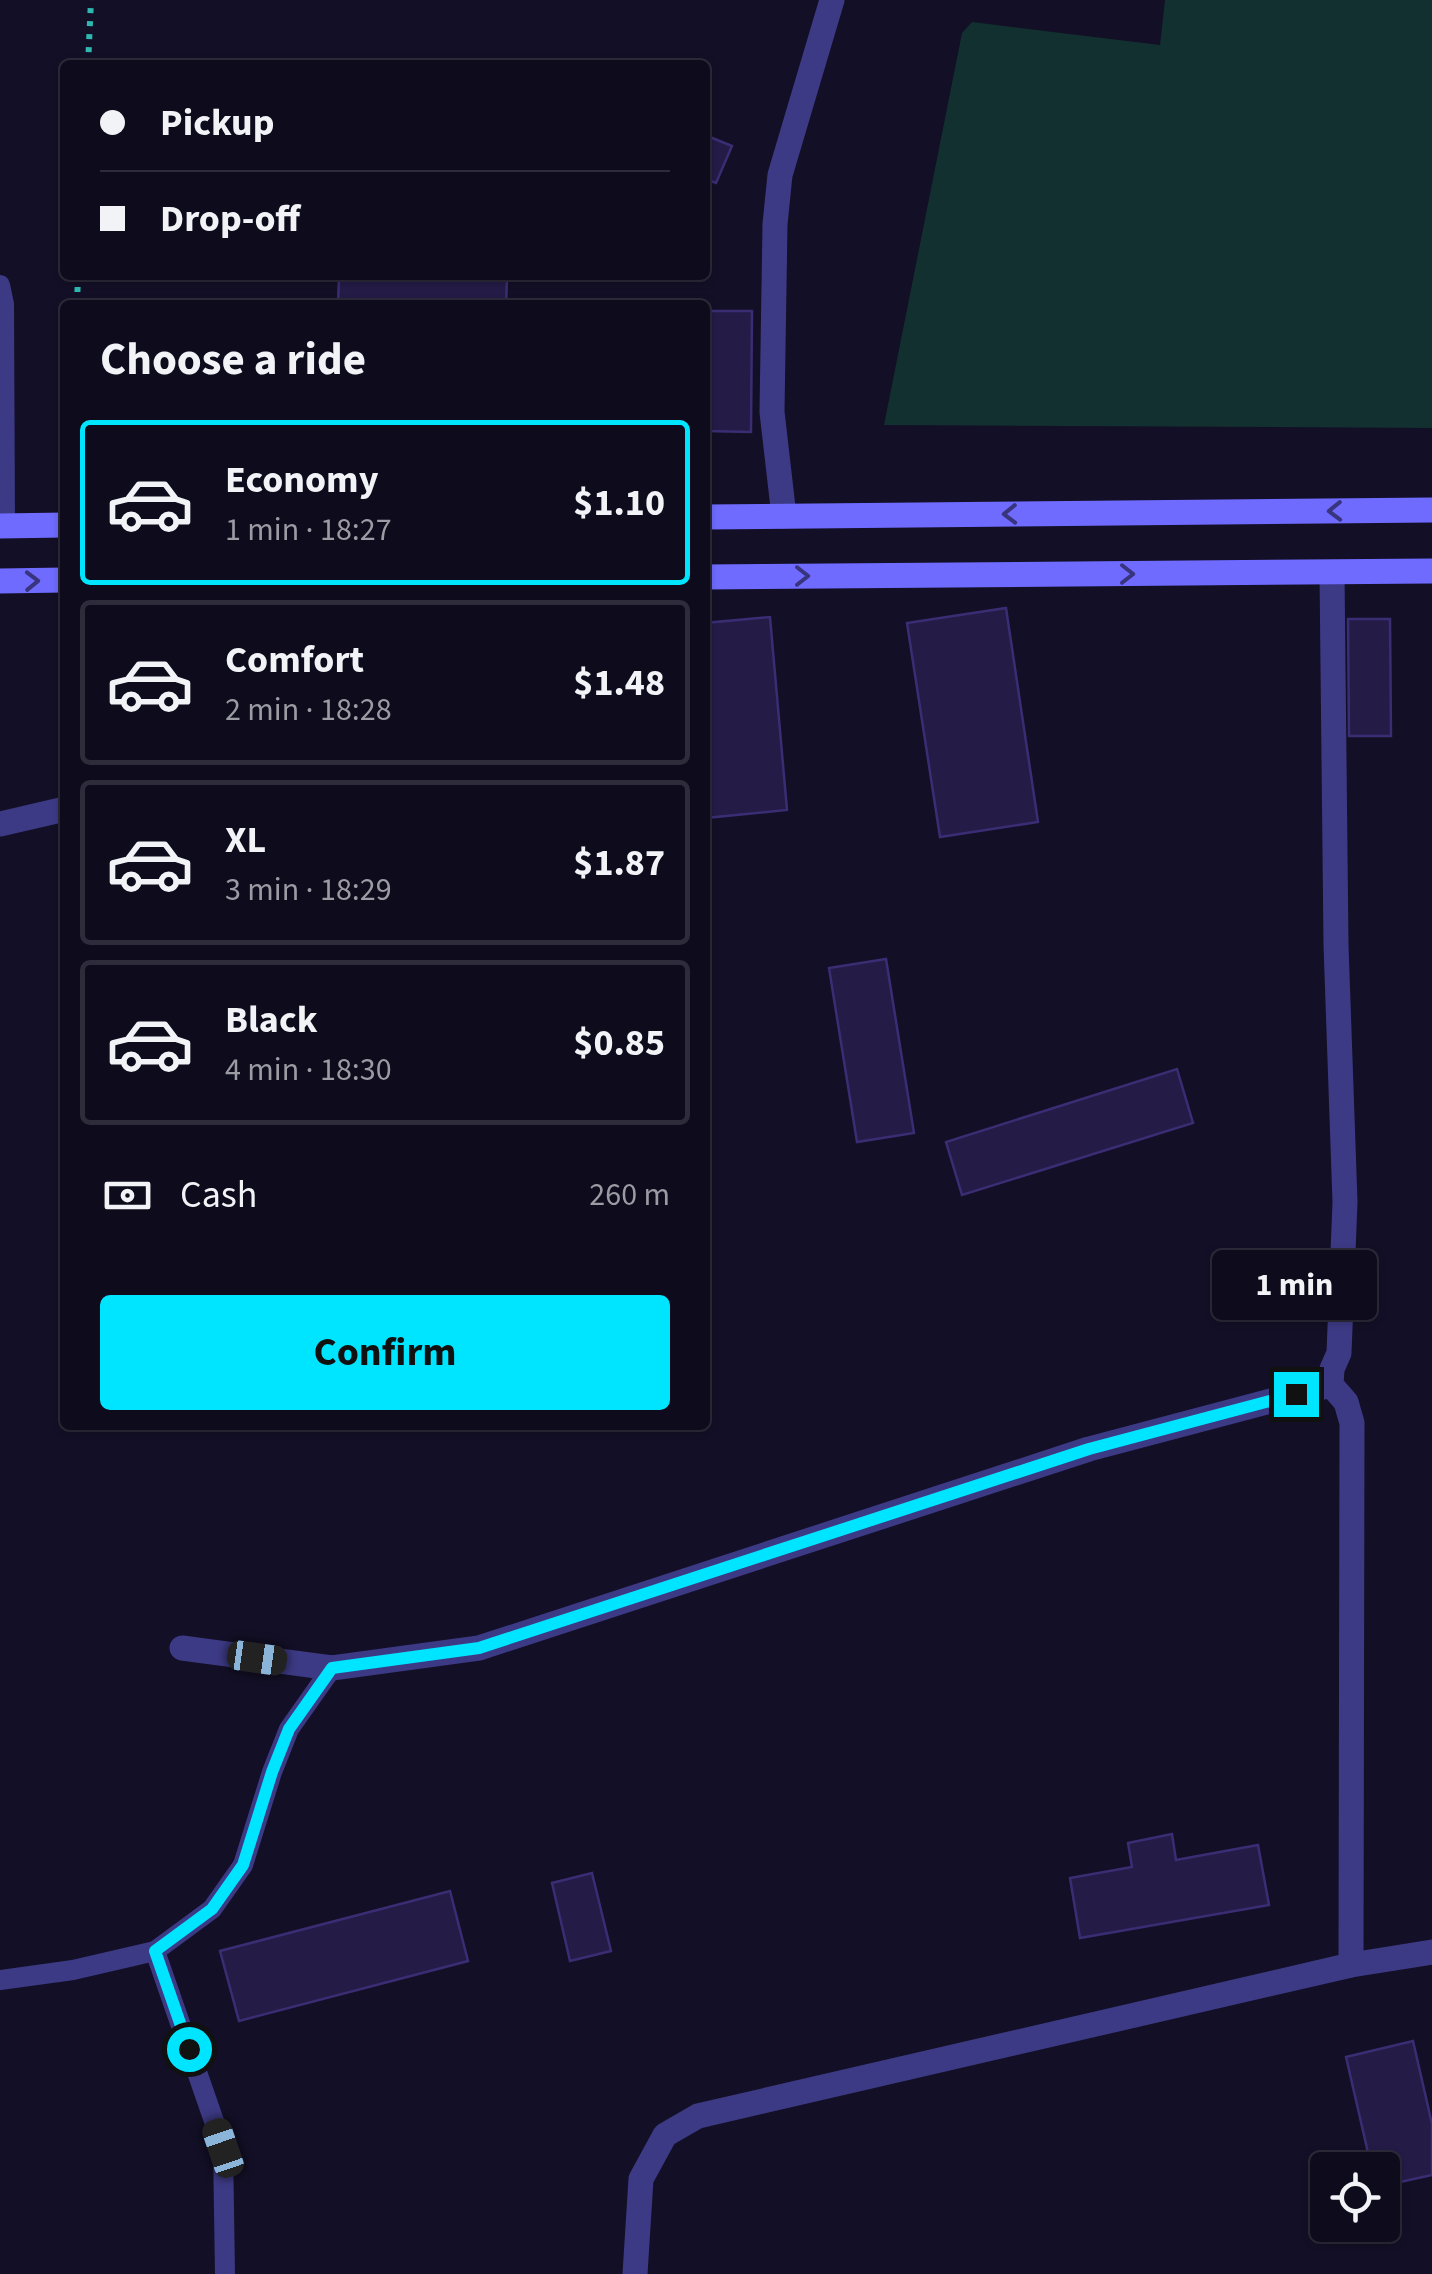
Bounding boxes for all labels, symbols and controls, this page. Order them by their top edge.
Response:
text: Pickup [160,96,274,150]
text: Drop-off [160,192,300,246]
text: Choose a ride [100,328,366,392]
text: Economy [225,453,378,507]
icon: car [105,458,195,548]
text: $1.10 [573,476,665,530]
one-way arrow [1326,500,1342,522]
one-way arrow [1001,503,1016,525]
text: 1 min · 18:27 [225,507,392,553]
one-way arrow [1120,564,1136,585]
one-way arrow [796,565,811,587]
one-way arrow [26,570,41,592]
text: Comfort [225,633,364,687]
icon: car [105,638,195,728]
text: $1.48 [573,656,665,710]
text: 2 min · 18:28 [225,687,392,733]
text: XL [225,813,266,867]
icon: car [105,818,195,908]
text: $1.87 [573,836,665,890]
text: 3 min · 18:29 [225,867,392,913]
text: Black [225,993,318,1047]
icon: car [105,998,195,1088]
text: $0.85 [573,1016,665,1070]
text: 4 min · 18:30 [225,1047,392,1093]
icon: cash [100,1168,155,1223]
text: Cash [180,1168,257,1222]
text: 260 m [589,1172,670,1218]
callout: 1 min [1214,1249,1378,1319]
text: 1 min [1256,1262,1333,1308]
button: Confirm [100,1295,670,1410]
route end [1274,1372,1319,1417]
car [225,1639,289,1677]
route start [167,2027,212,2072]
car [199,2115,247,2181]
map controls [1310,2152,1400,2242]
button: locate [1310,2152,1400,2242]

